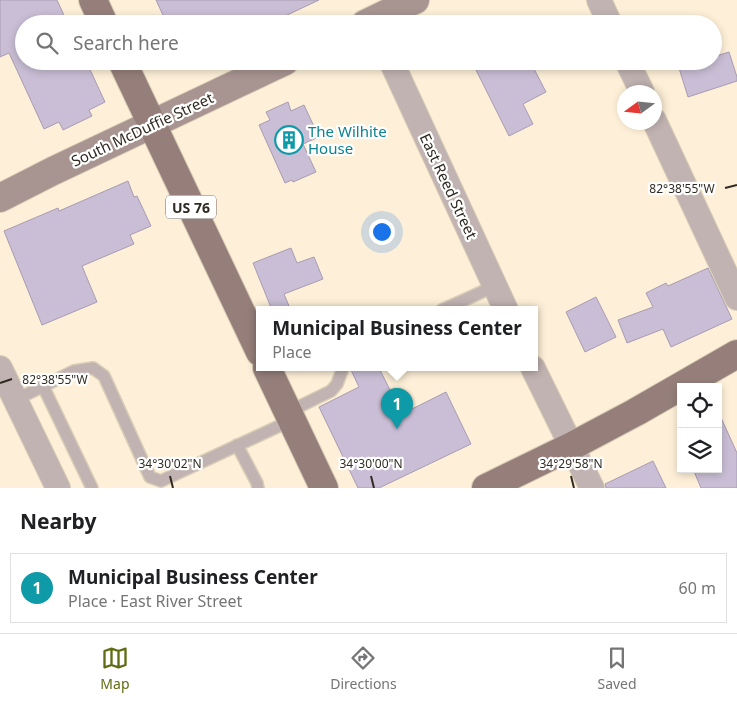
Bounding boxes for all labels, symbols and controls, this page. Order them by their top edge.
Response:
search box [15,15,722,70]
icon: search [33,29,61,57]
text: Search here [73,30,179,56]
north arrow [617,85,662,130]
street label: South McDuffie Street [68,87,217,171]
place label: The Wilhite House [308,121,387,158]
building icon: The Wilhite House [274,125,304,155]
street label: East Reed Street [416,130,483,243]
text: 82°38'55"W [649,180,715,197]
road number: US 76 [166,196,216,218]
your location [369,219,395,245]
popup [256,306,538,371]
text: Municipal Business Center [272,315,522,341]
text: Place [272,341,312,363]
text: 82°38'55"W [22,371,88,388]
map controls [677,383,722,473]
button: locate [677,383,722,428]
pin: 1 [381,388,413,429]
button: layers [677,428,722,473]
text: 34°30'02"N [138,455,202,472]
text: 34°30'00"N [339,455,403,472]
text: 34°29'58"N [539,455,603,472]
text: Nearby [20,507,96,535]
text: Municipal Business Center [68,564,318,590]
text: 1 [32,577,42,599]
text: 60 m [679,577,716,599]
text: Place · East River Street [68,590,242,612]
tab: Map [100,644,130,693]
tab: Directions [330,644,397,693]
tab: Saved [597,644,637,693]

